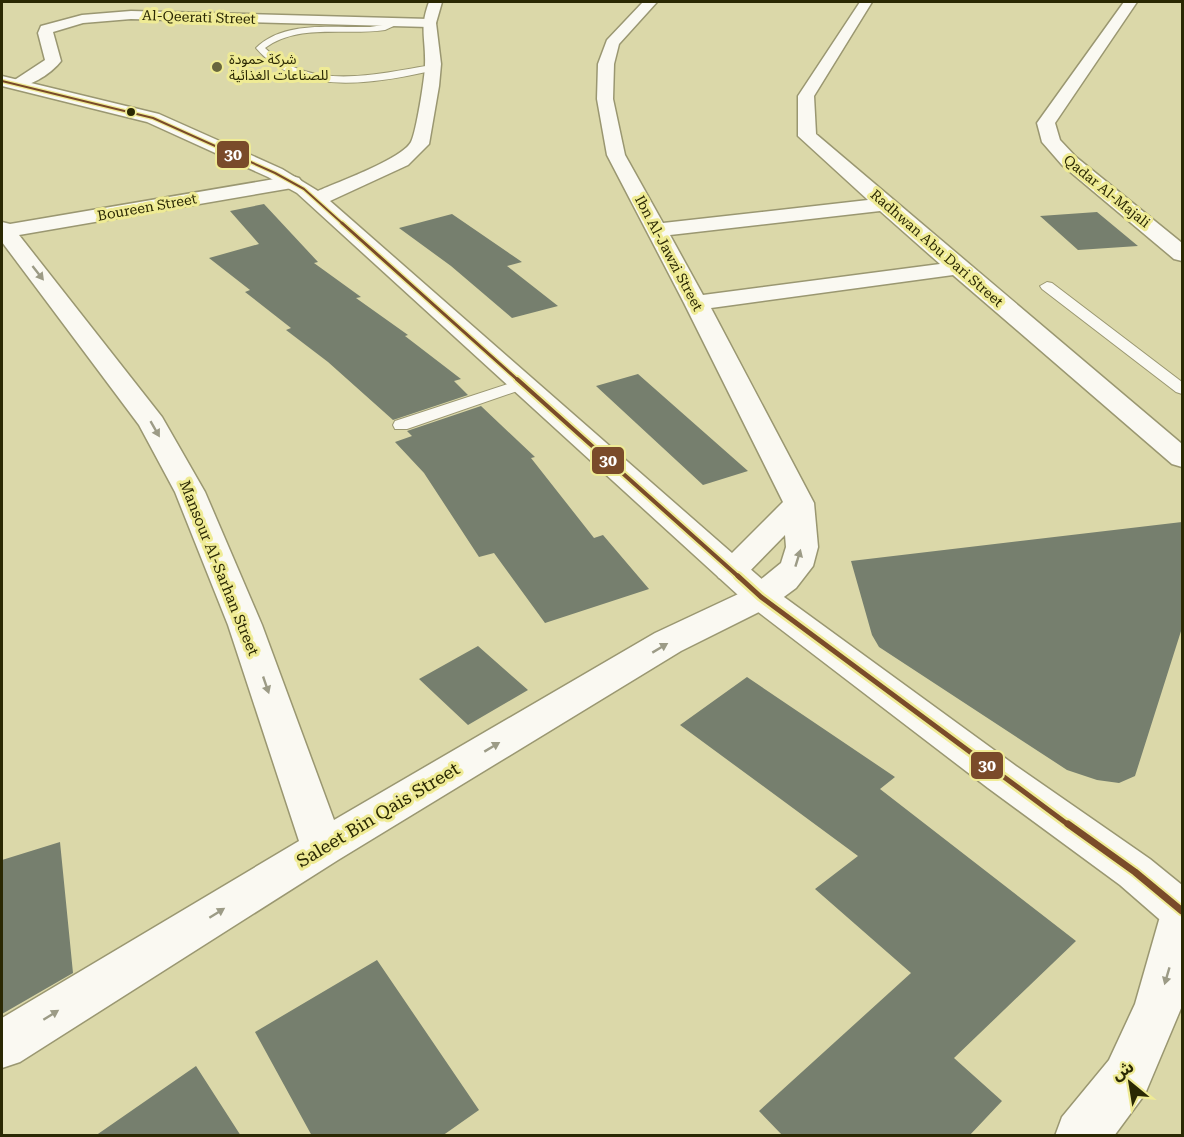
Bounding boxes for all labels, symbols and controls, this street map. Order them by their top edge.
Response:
street label: Al-Qeerati Street [142,7,256,27]
place label: شركة حمودة للصناعات الغذائية [229,51,328,83]
marker: شركة حمودة للصناعات الغذائية [210,60,224,74]
unlabelled marker [125,106,137,118]
line badge: 30 [216,140,250,169]
text: 30 [224,145,242,164]
street label: Qadar Al-Majali [1061,151,1154,231]
street label: Radhwan Abu Dari Street [868,186,1006,310]
street label: Boureen Street [96,190,198,224]
street label: Ibn Al-Jawzi Street [632,193,706,313]
one-way arrow [32,266,44,281]
one-way arrow [150,421,161,437]
line badge: 30 [591,446,625,475]
text: 30 [599,451,617,470]
street label: Mansour Al-Sarhan Street [176,478,263,659]
one-way arrow [794,549,803,567]
one-way arrow [652,642,668,653]
one-way arrow [261,676,271,694]
one-way arrow [484,743,501,753]
line badge: 30 [970,751,1004,780]
text: 30 [978,756,996,775]
street label: Saleet Bin Qais Street [292,757,463,872]
one-way arrow [209,907,225,918]
one-way arrow [1162,967,1171,985]
one-way arrow [43,1009,59,1020]
north arrow [1100,1053,1160,1113]
text: ش [1109,1057,1137,1084]

